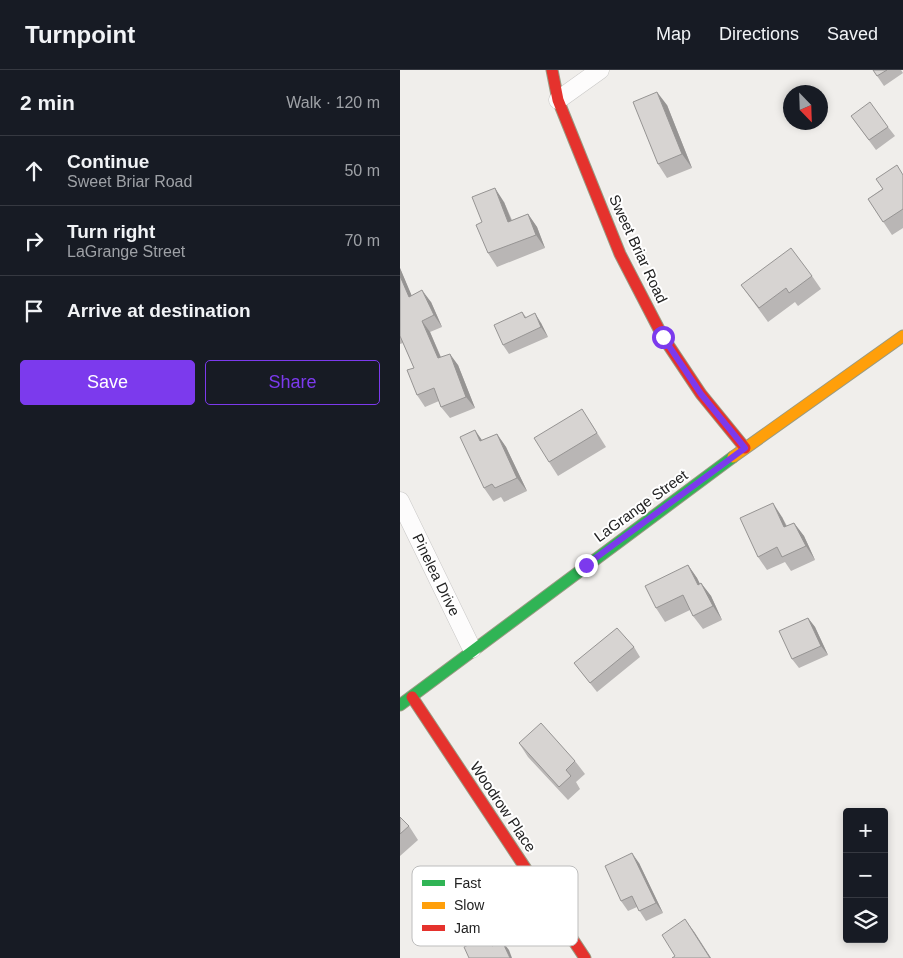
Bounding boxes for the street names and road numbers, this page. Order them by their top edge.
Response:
street label: Sweet Briar Road [606,192,671,306]
street label: LaGrange Street [591,466,691,545]
street label: Pinelea Drive [409,531,464,619]
street label: Woodrow Place [467,759,540,855]

